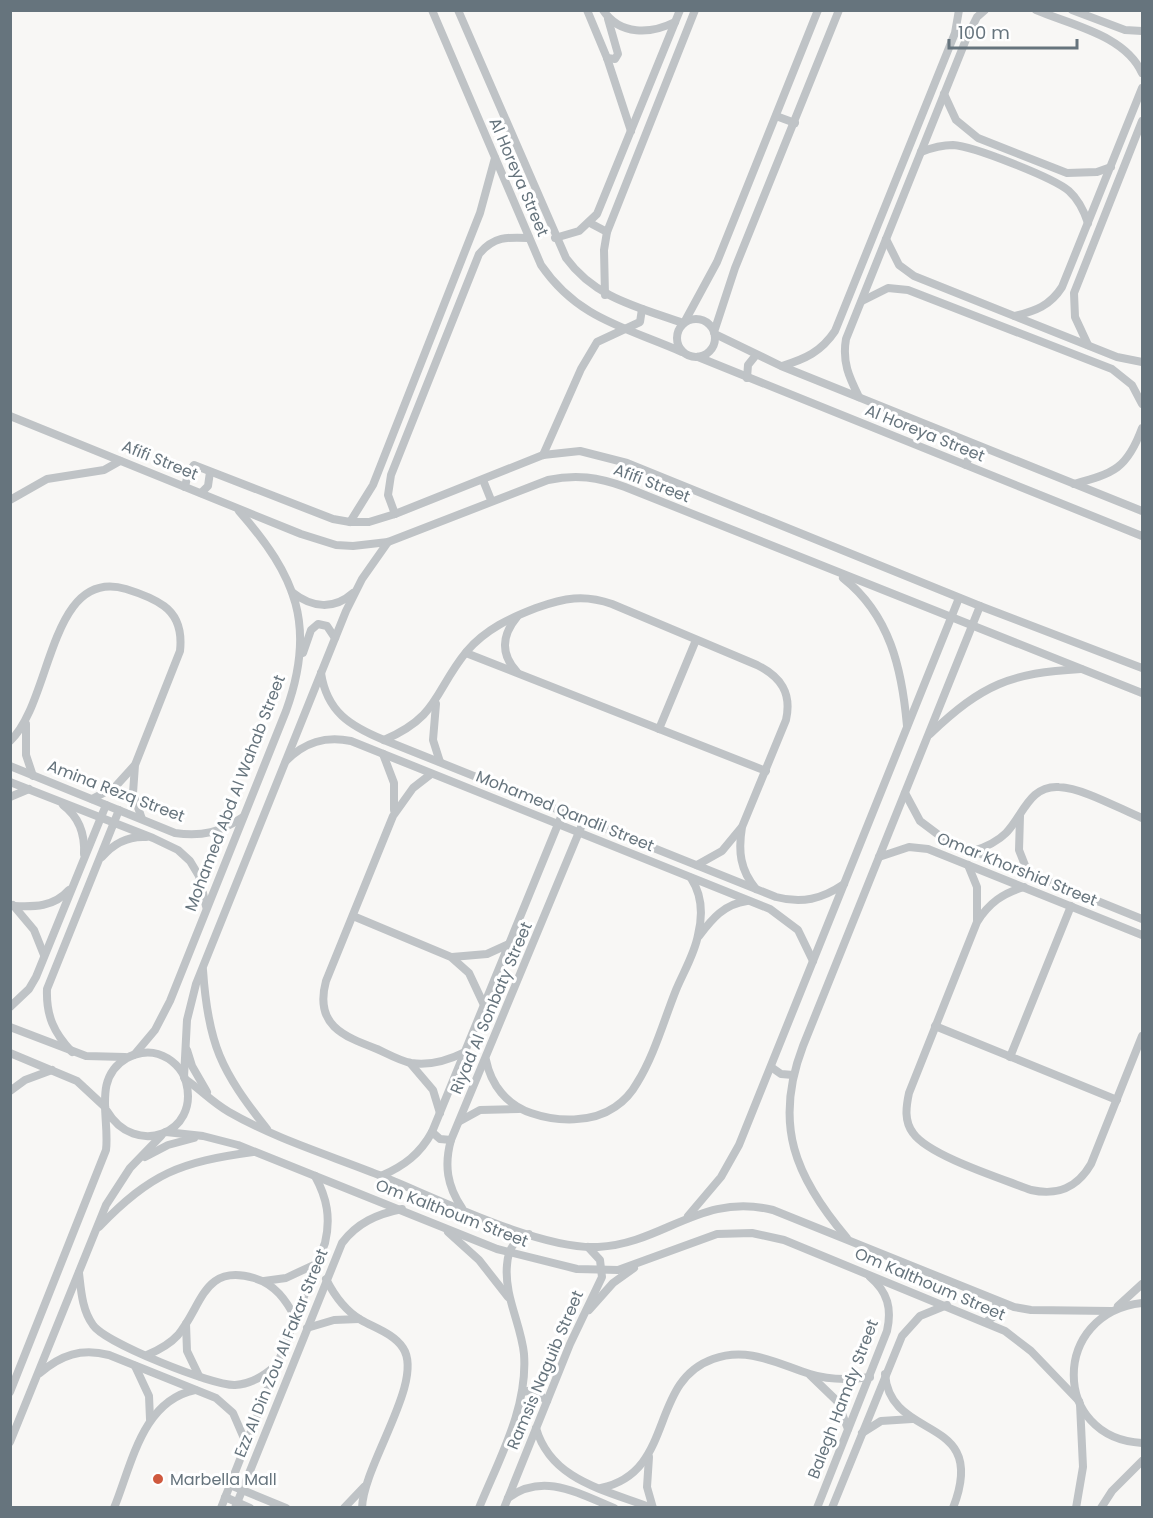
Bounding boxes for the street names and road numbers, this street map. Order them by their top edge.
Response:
street label: Al Horeya Street [484,114,554,240]
street label: Al Horeya Street [862,399,988,468]
street label: Afifi Street [118,434,202,486]
street label: Afifi Street [610,458,694,508]
street label: Mohamed Abd Al Wahab Street [179,671,291,915]
street label: Amina Rezq Street [44,754,188,828]
street label: Mohamed Qandil Street [473,765,658,857]
street label: Omar Khorshid Street [934,826,1101,912]
street label: Riyad Al Sonbaty Street [444,918,538,1098]
street label: Om Kalthoum Street [372,1173,532,1253]
street label: Om Kalthoum Street [851,1242,1009,1326]
street label: Ezz Al Din Zou Al Fakar Street [229,1245,334,1461]
street label: Ramsis Naguib Street [501,1287,589,1453]
street label: Balegh Hamdy Street [802,1316,884,1482]

